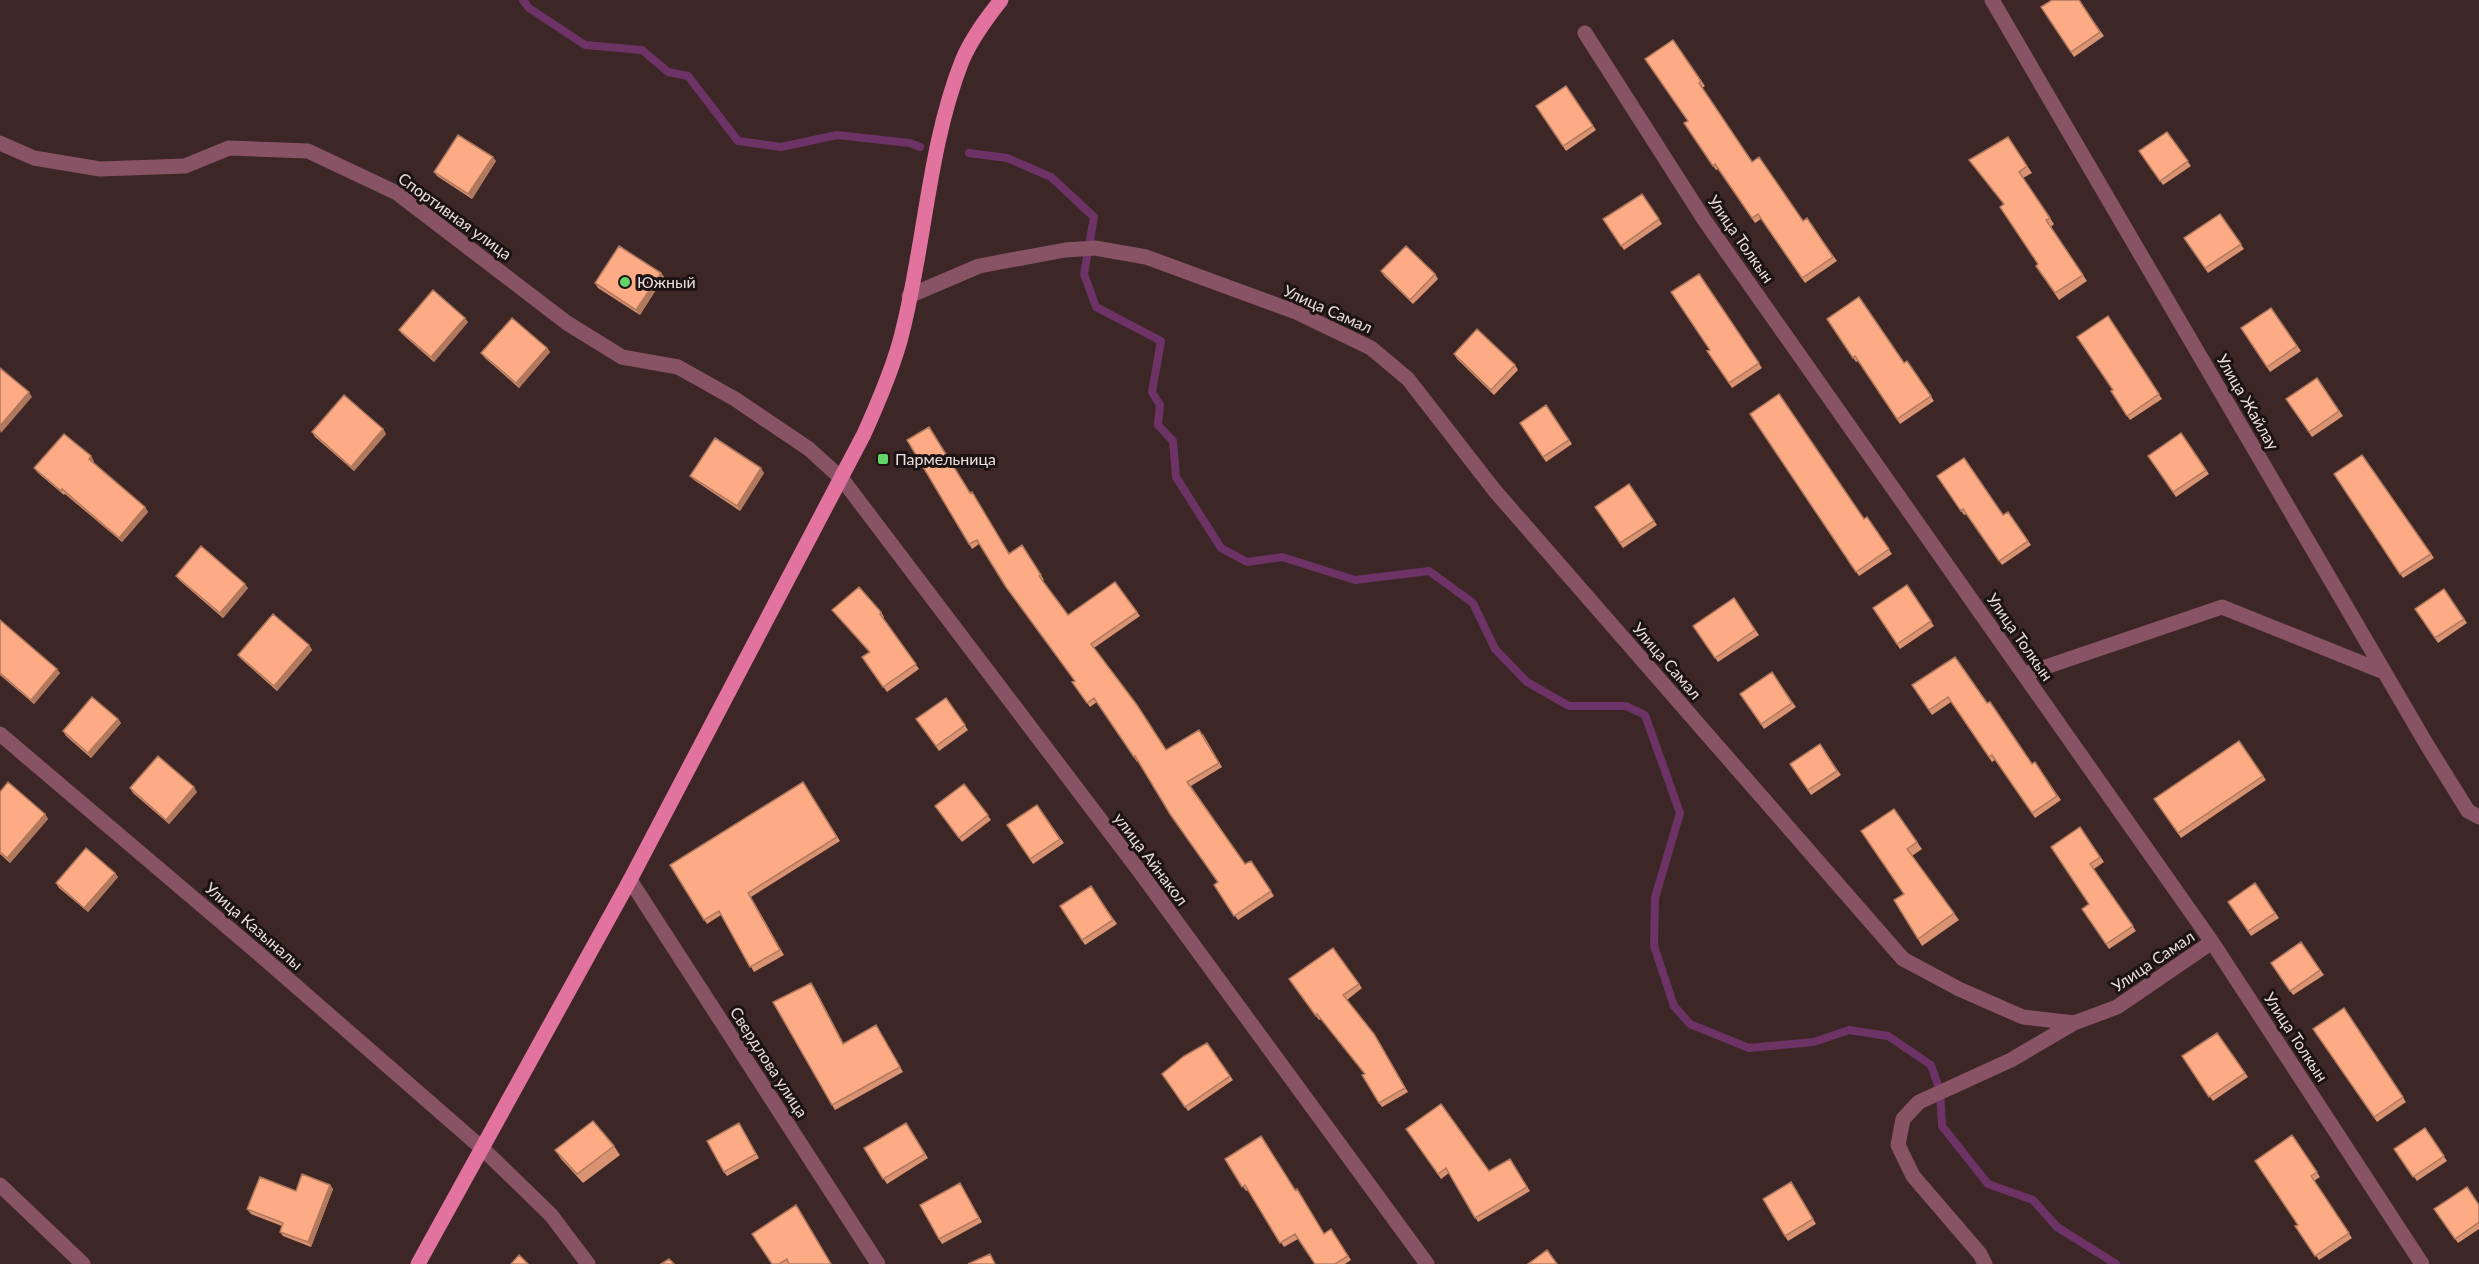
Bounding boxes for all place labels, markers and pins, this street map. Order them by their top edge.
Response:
place label: Южный [637,272,696,291]
marker: Южный [618,275,632,289]
place label: Пармельница [895,449,996,468]
marker: Пармельница [876,452,890,466]

